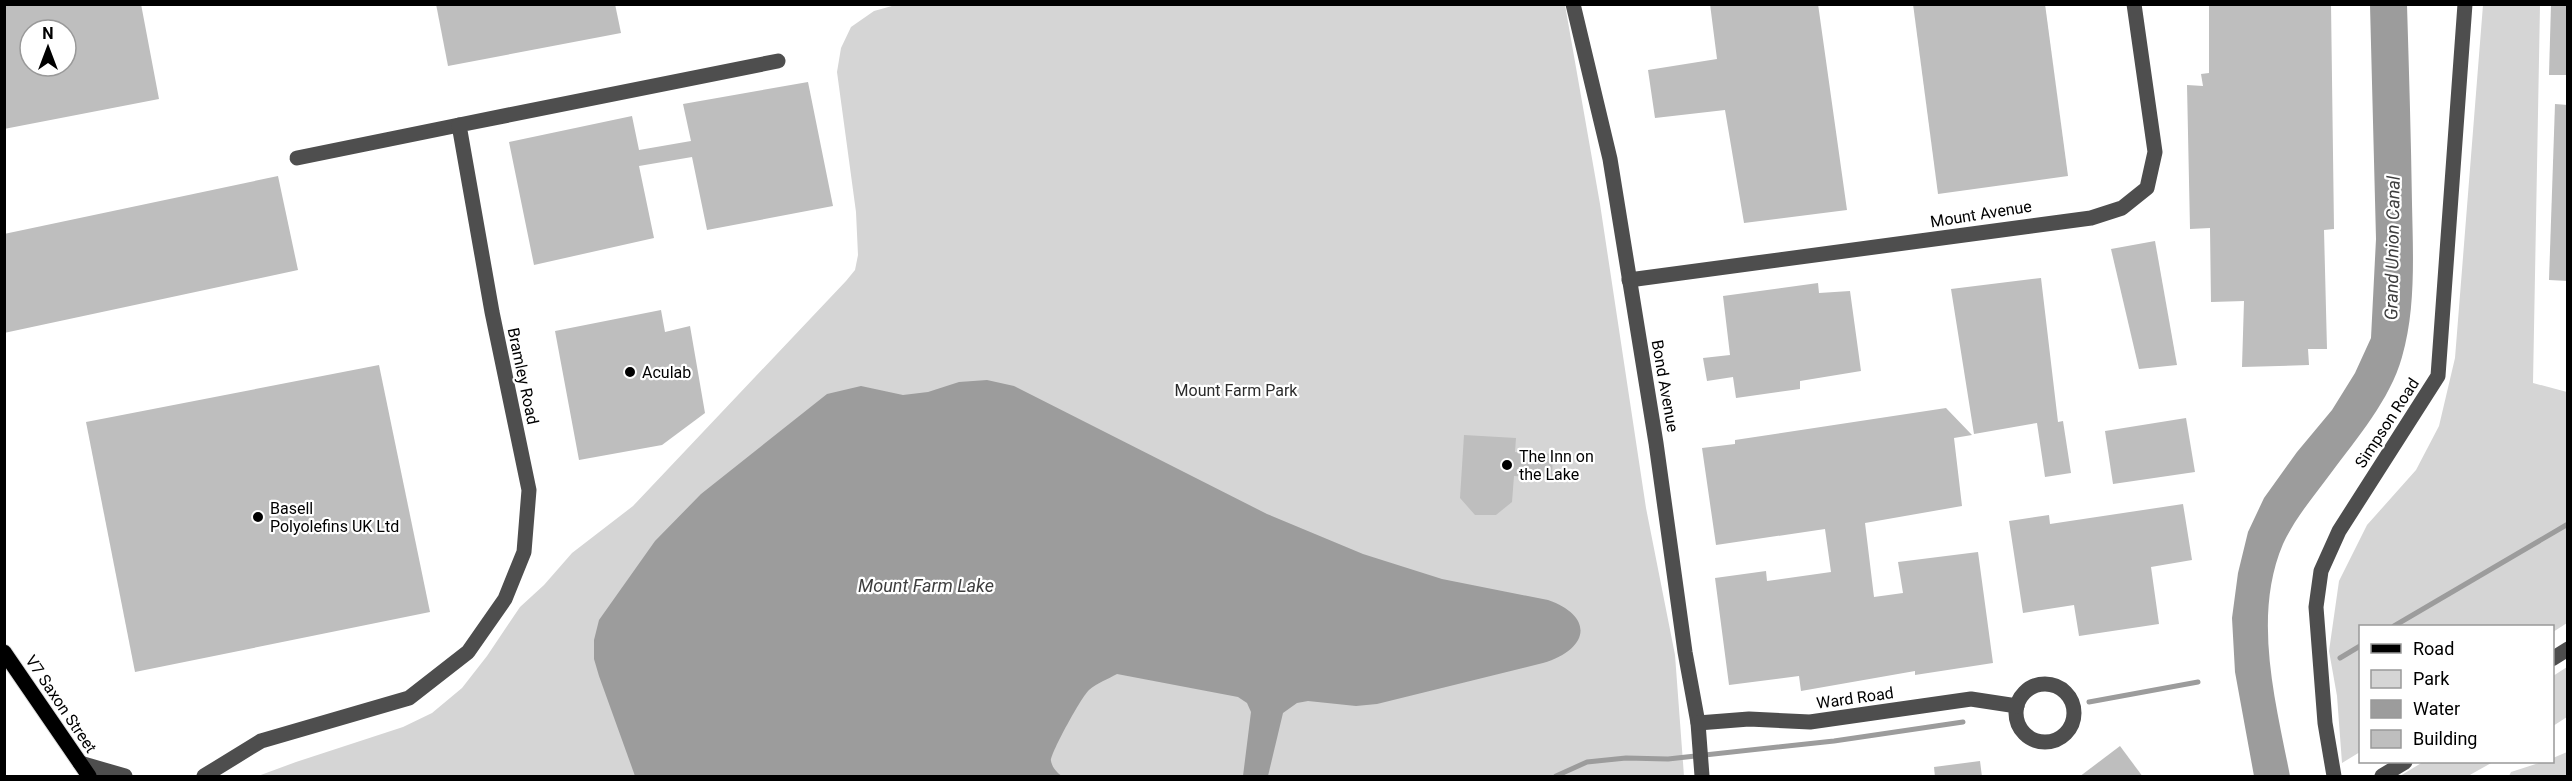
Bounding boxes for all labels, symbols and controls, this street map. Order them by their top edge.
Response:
north arrow [18,18,78,78]
text: N [42,24,54,43]
water label: Grand Union Canal [2380,175,2404,320]
street label: Mount Avenue [1929,197,2033,231]
street label: Bramley Road [503,326,543,426]
street label: Bond Avenue [1648,338,1682,434]
place label: Aculab [642,363,691,382]
marker: Aculab [623,365,637,379]
street label: Simpson Road [2351,375,2423,471]
park label: Mount Farm Park [1175,381,1298,400]
place label: The Inn on the Lake [1519,447,1594,484]
marker: The Inn on the Lake [1500,458,1514,472]
place label: Basell Polyolefins UK Ltd [270,499,399,536]
marker: Basell Polyolefins UK Ltd [251,510,265,524]
water label: Mount Farm Lake [858,575,994,596]
legend [2359,625,2554,763]
text: Road [2413,638,2454,659]
street label: V7 Saxon Street [21,652,101,756]
text: Park [2413,668,2450,689]
street label: Ward Road [1815,683,1895,713]
text: Water [2413,698,2460,719]
text: Building [2413,728,2477,749]

